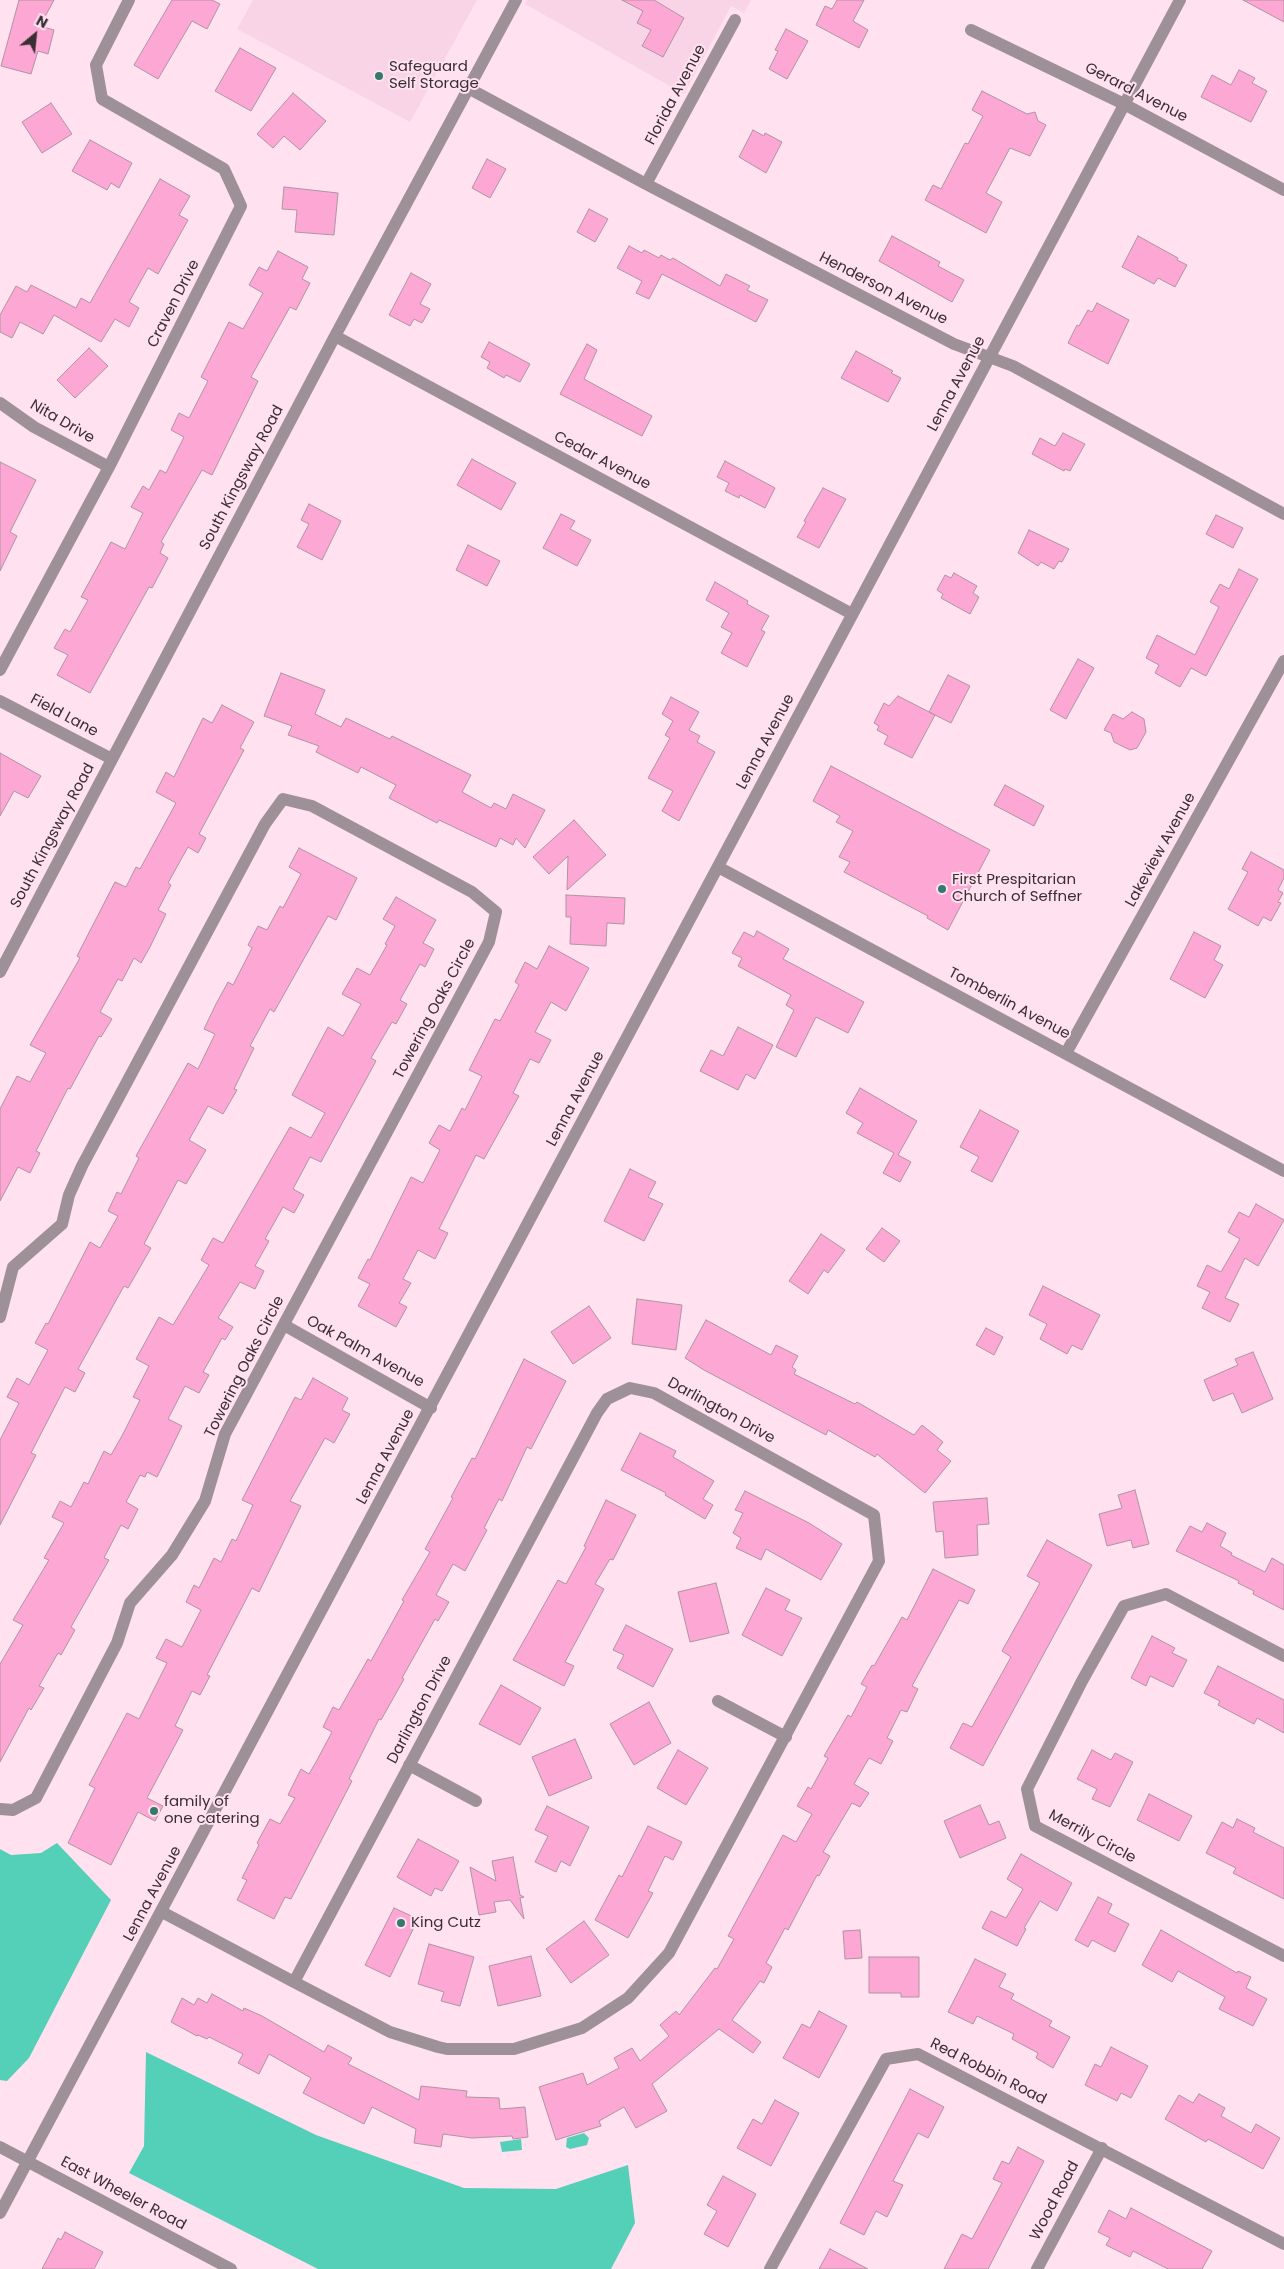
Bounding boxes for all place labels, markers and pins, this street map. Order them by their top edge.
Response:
place label: Safeguard Self Storage [389,58,479,93]
marker: Safeguard Self Storage [373,70,385,82]
place label: First Prespitarian Church of Seffner [952,871,1082,906]
marker: First Prespitarian Church of Seffner [936,883,948,895]
place label: family of one catering [164,1793,260,1828]
marker: family of one catering [148,1805,160,1817]
place label: King Cutz [411,1914,481,1932]
marker: King Cutz [395,1917,407,1929]

